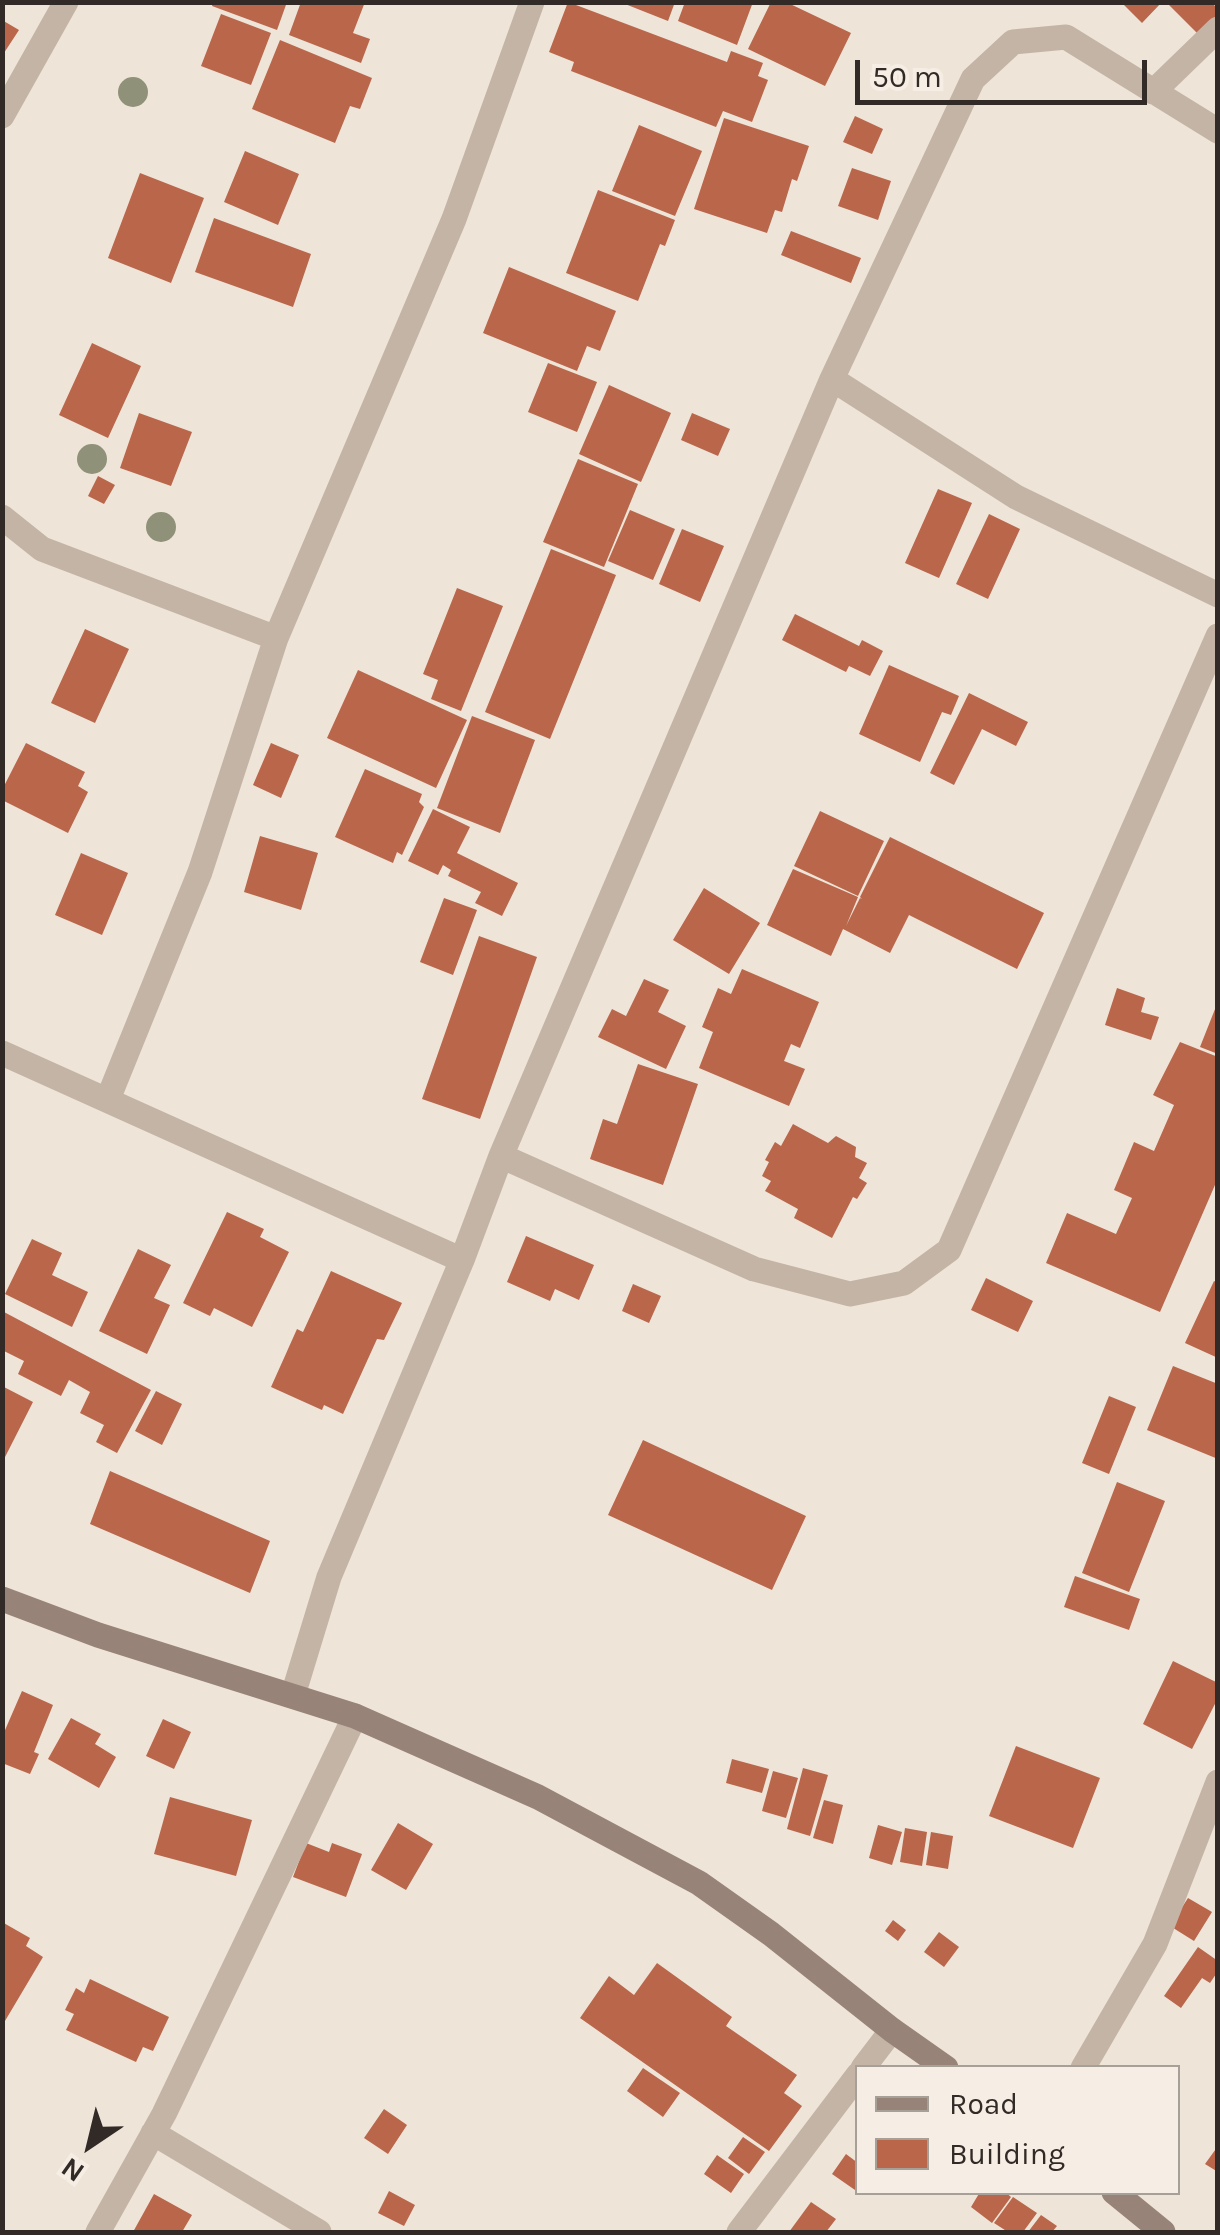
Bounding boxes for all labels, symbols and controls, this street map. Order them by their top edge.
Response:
scale bar [860,40,1152,102]
text: 50 m [872,59,942,95]
legend [855,2065,1180,2195]
text: Road [949,2086,1018,2122]
north arrow [40,2095,140,2195]
text: Building [949,2136,1065,2172]
text: N [55,2151,90,2189]

